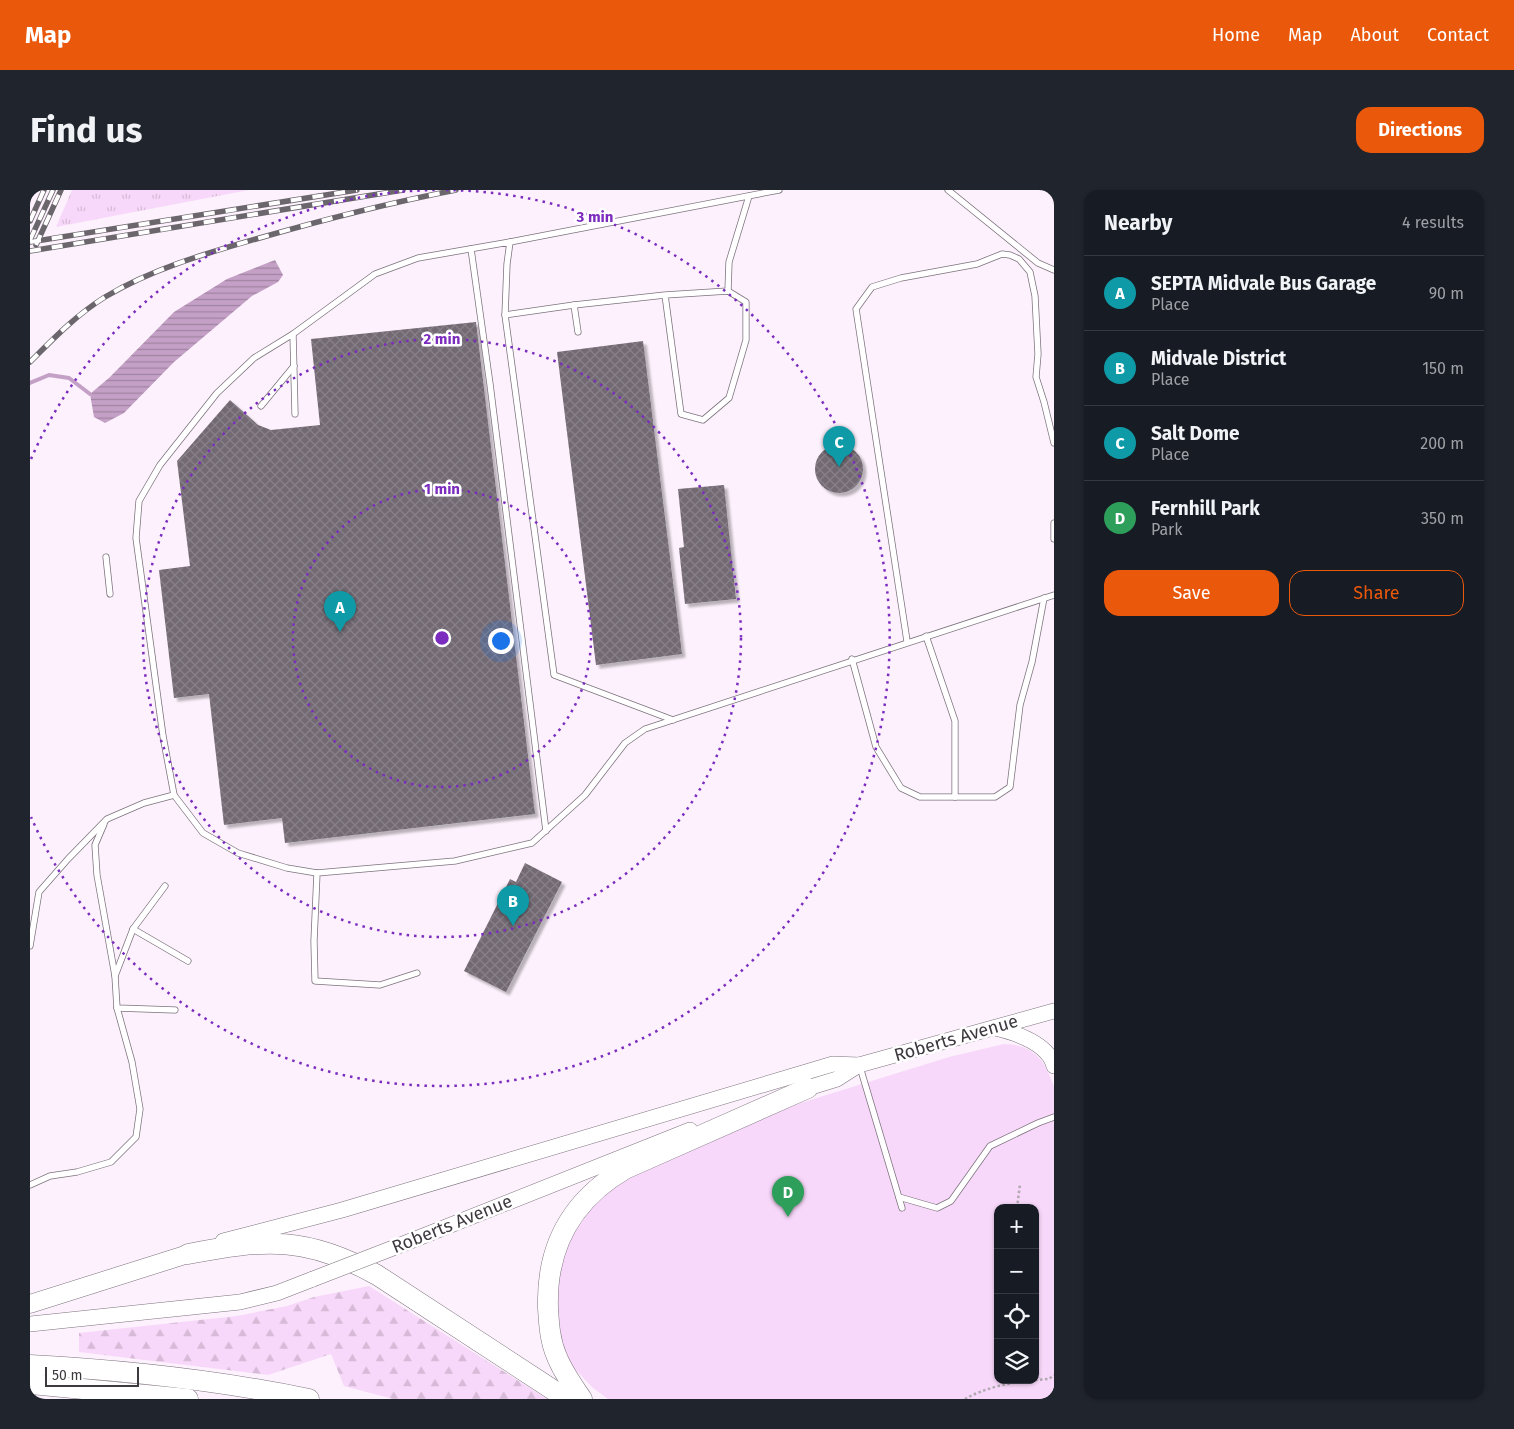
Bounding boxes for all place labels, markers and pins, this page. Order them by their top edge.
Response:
pin: C [823,426,855,467]
pin: A [324,591,356,632]
centre of rings [433,629,451,647]
pin: B [497,885,529,926]
pin: D [772,1176,804,1217]

